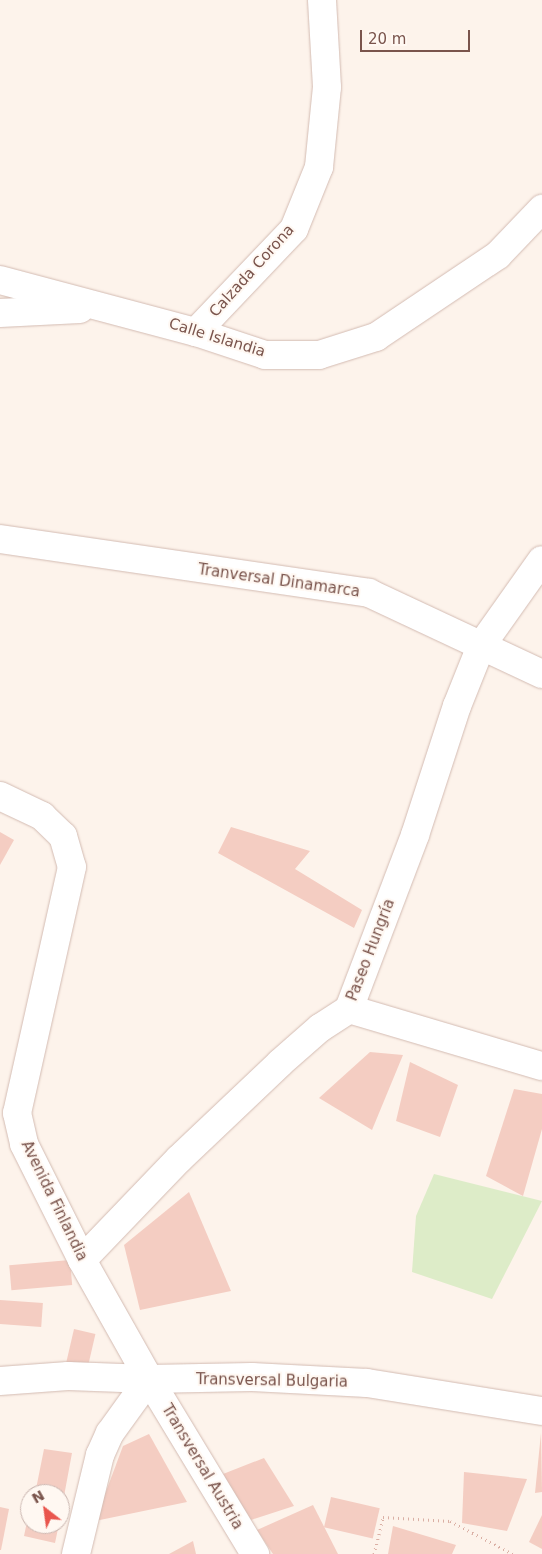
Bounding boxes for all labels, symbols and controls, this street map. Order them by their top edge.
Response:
scale bar [362,20,472,52]
text: 20 m [368,30,406,48]
street label: Calzada Corona [206,221,298,321]
street label: Calle Islandia [167,315,267,361]
street label: Tranversal Dinamarca [197,561,361,601]
street label: Paseo Hungría [343,896,399,1004]
street label: Avenida Finlandia [17,1138,91,1264]
street label: Transversal Bulgaria [196,1371,348,1391]
street label: Transversal Austria [158,1401,246,1533]
north arrow [20,1484,70,1534]
text: N [29,1487,47,1507]

